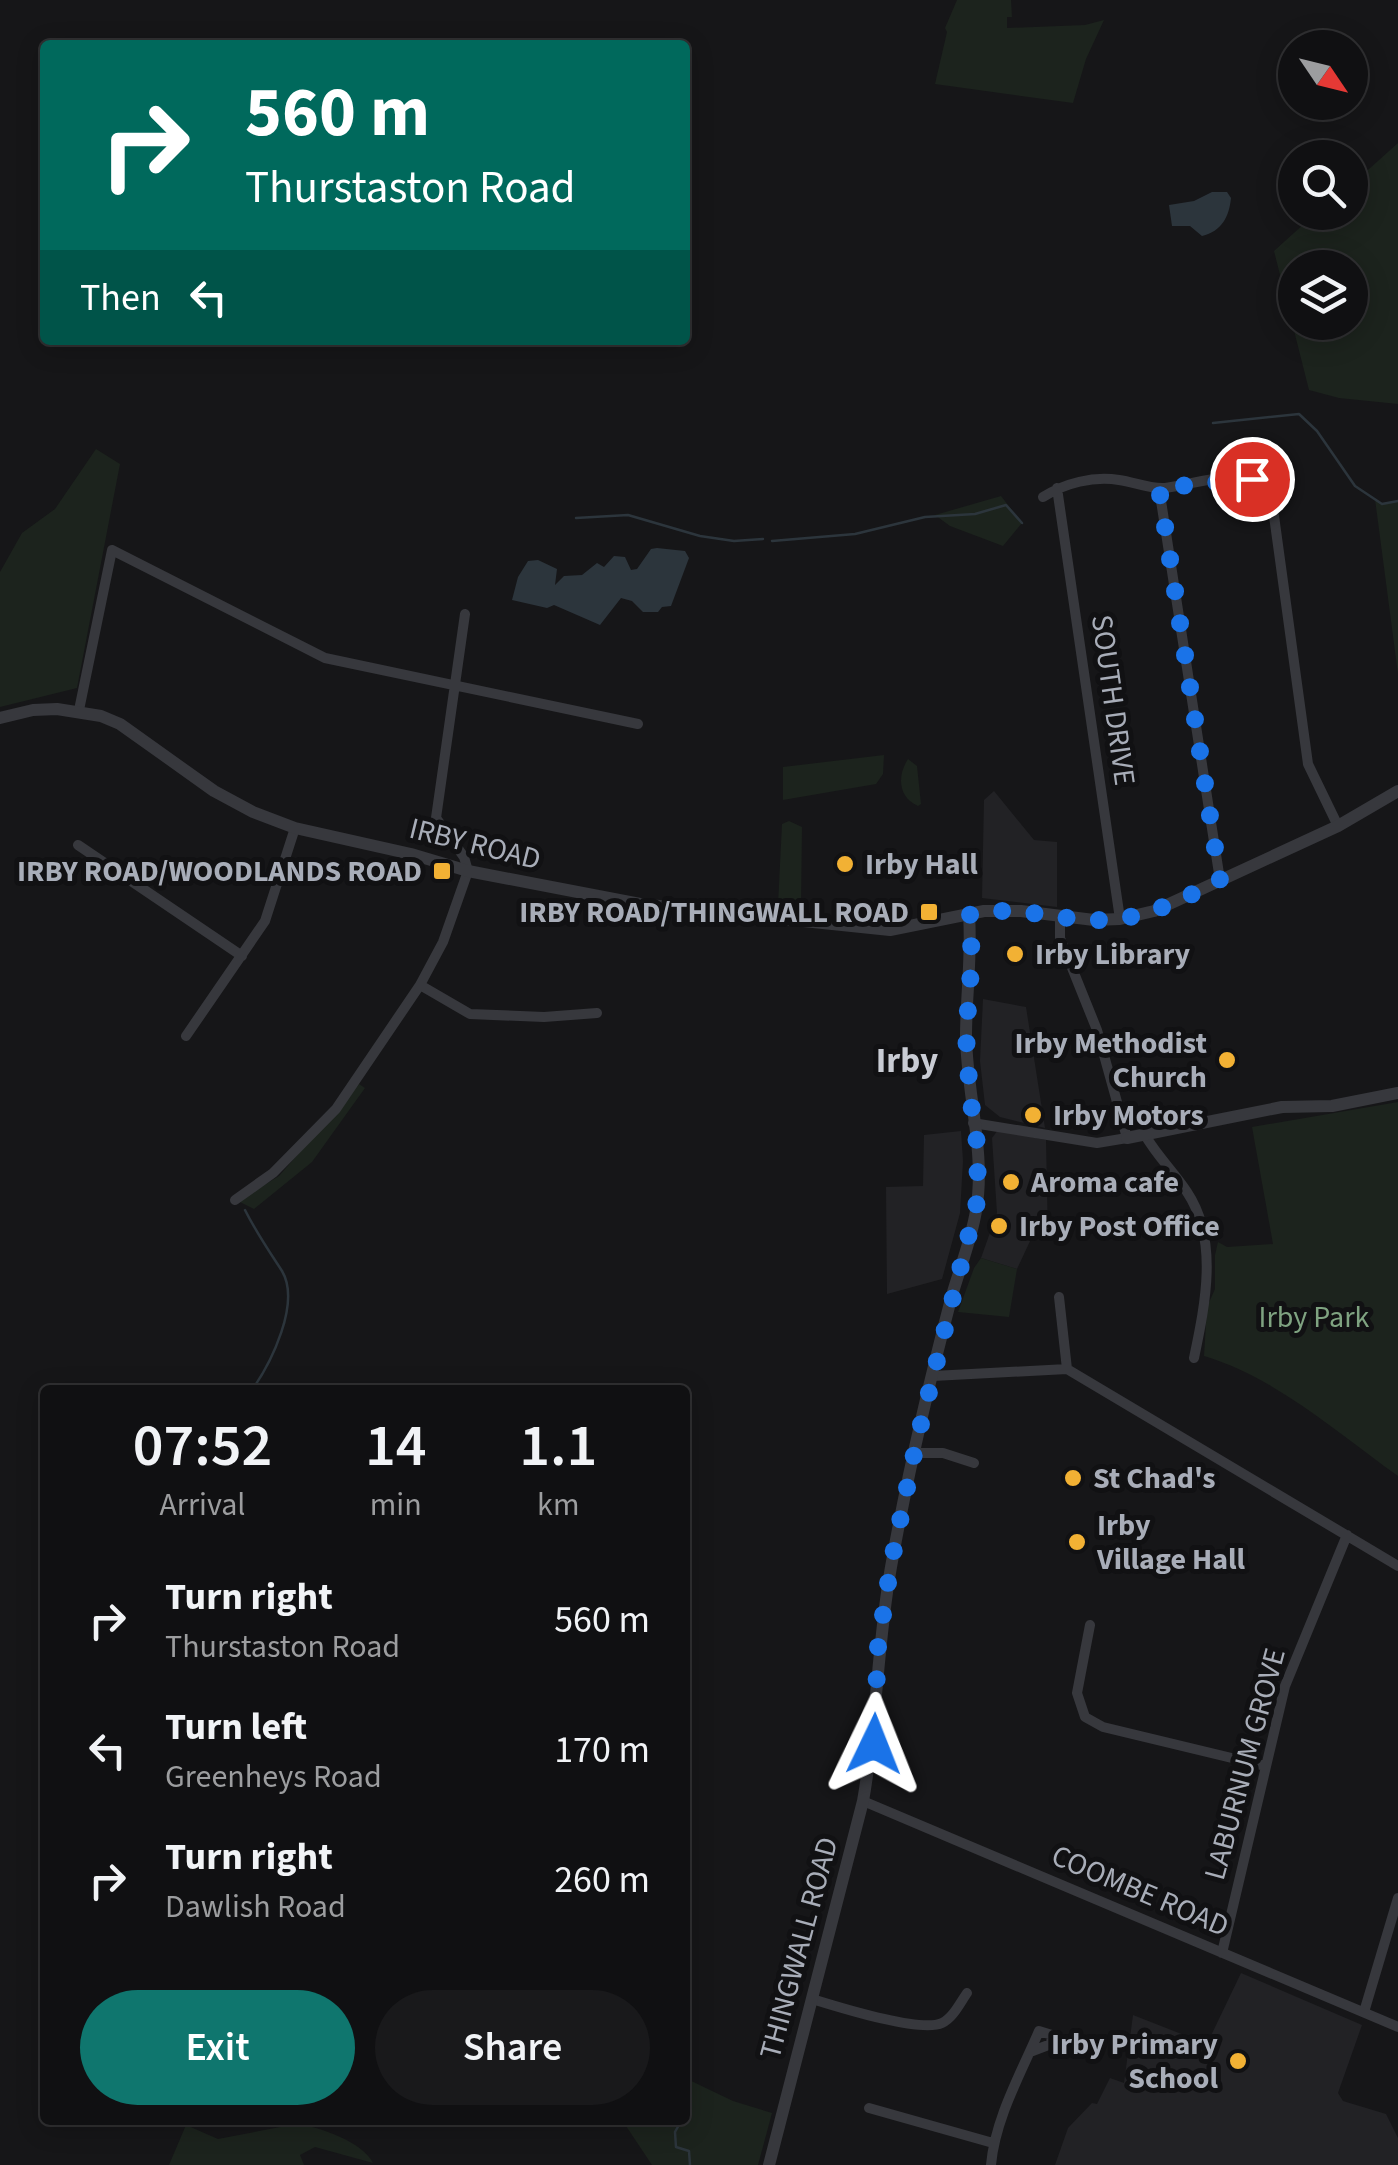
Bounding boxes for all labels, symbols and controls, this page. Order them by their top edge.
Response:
north arrow [1278,30,1368,120]
map controls [1278,30,1368,340]
text: 560 m [245,63,430,163]
icon: right [80,80,210,210]
button: search [1278,140,1368,230]
text: Thurstaston Road [245,156,576,220]
button: layers [1278,250,1368,340]
icon: left [181,270,236,325]
text: Then [80,271,161,325]
pin [1210,437,1295,522]
icon: arrive [1225,452,1280,507]
street label: SOUTH DRIVE [1080,612,1146,788]
street label: IRBY ROAD [405,807,545,881]
place label: Irby Hall [865,843,978,886]
place label: IRBY ROAD/WOODLANDS ROAD [17,850,422,893]
marker: Irby Hall [834,853,856,875]
marker: IRBY ROAD/WOODLANDS ROAD [431,860,453,882]
place label: IRBY ROAD/THINGWALL ROAD [519,891,909,934]
marker: IRBY ROAD/THINGWALL ROAD [918,901,940,923]
place label: Irby Library [1035,933,1191,976]
marker: Irby Library [1004,943,1026,965]
place label: Irby Methodist Church [1014,1022,1207,1099]
district label: Irby [876,1036,938,1086]
marker: Irby Methodist Church [1216,1049,1238,1071]
place label: Irby Motors [1053,1094,1204,1137]
marker: Irby Motors [1022,1104,1044,1126]
place label: Aroma cafe [1030,1161,1179,1204]
marker: Aroma cafe [1000,1171,1022,1193]
place label: Irby Post Office [1019,1205,1220,1248]
marker: Irby Post Office [988,1215,1010,1237]
park label: Irby Park [1259,1296,1370,1339]
text: 07:52 [133,1404,272,1489]
text: 14 [365,1404,427,1489]
text: 1.1 [519,1404,597,1489]
place label: St Chad's [1093,1457,1216,1500]
marker: St Chad's [1062,1467,1084,1489]
text: Arrival [159,1482,246,1528]
text: min [370,1482,422,1528]
text: km [537,1482,579,1528]
place label: Irby Village Hall [1096,1504,1246,1581]
marker: Irby Village Hall [1066,1531,1088,1553]
text: Turn right [165,1570,333,1624]
icon: right [80,1593,135,1648]
text: 560 m [554,1593,650,1647]
text: Thurstaston Road [165,1624,400,1670]
street label: LABURNUM GROVE [1193,1643,1297,1885]
position arrow [822,1692,926,1796]
text: Turn left [165,1700,307,1754]
icon: left [80,1723,135,1778]
text: 170 m [554,1723,650,1777]
text: Greenheys Road [165,1754,382,1800]
text: Turn right [165,1830,333,1884]
street label: THINGWALL ROAD [749,1832,849,2064]
street label: COOMBE ROAD [1045,1834,1235,1948]
icon: right [80,1853,135,1908]
text: 260 m [554,1853,650,1907]
text: Dawlish Road [165,1884,346,1930]
button: Exit [80,1990,355,2105]
button: Share [375,1990,650,2105]
place label: Irby Primary School [1051,2023,1218,2100]
marker: Irby Primary School [1227,2050,1249,2072]

